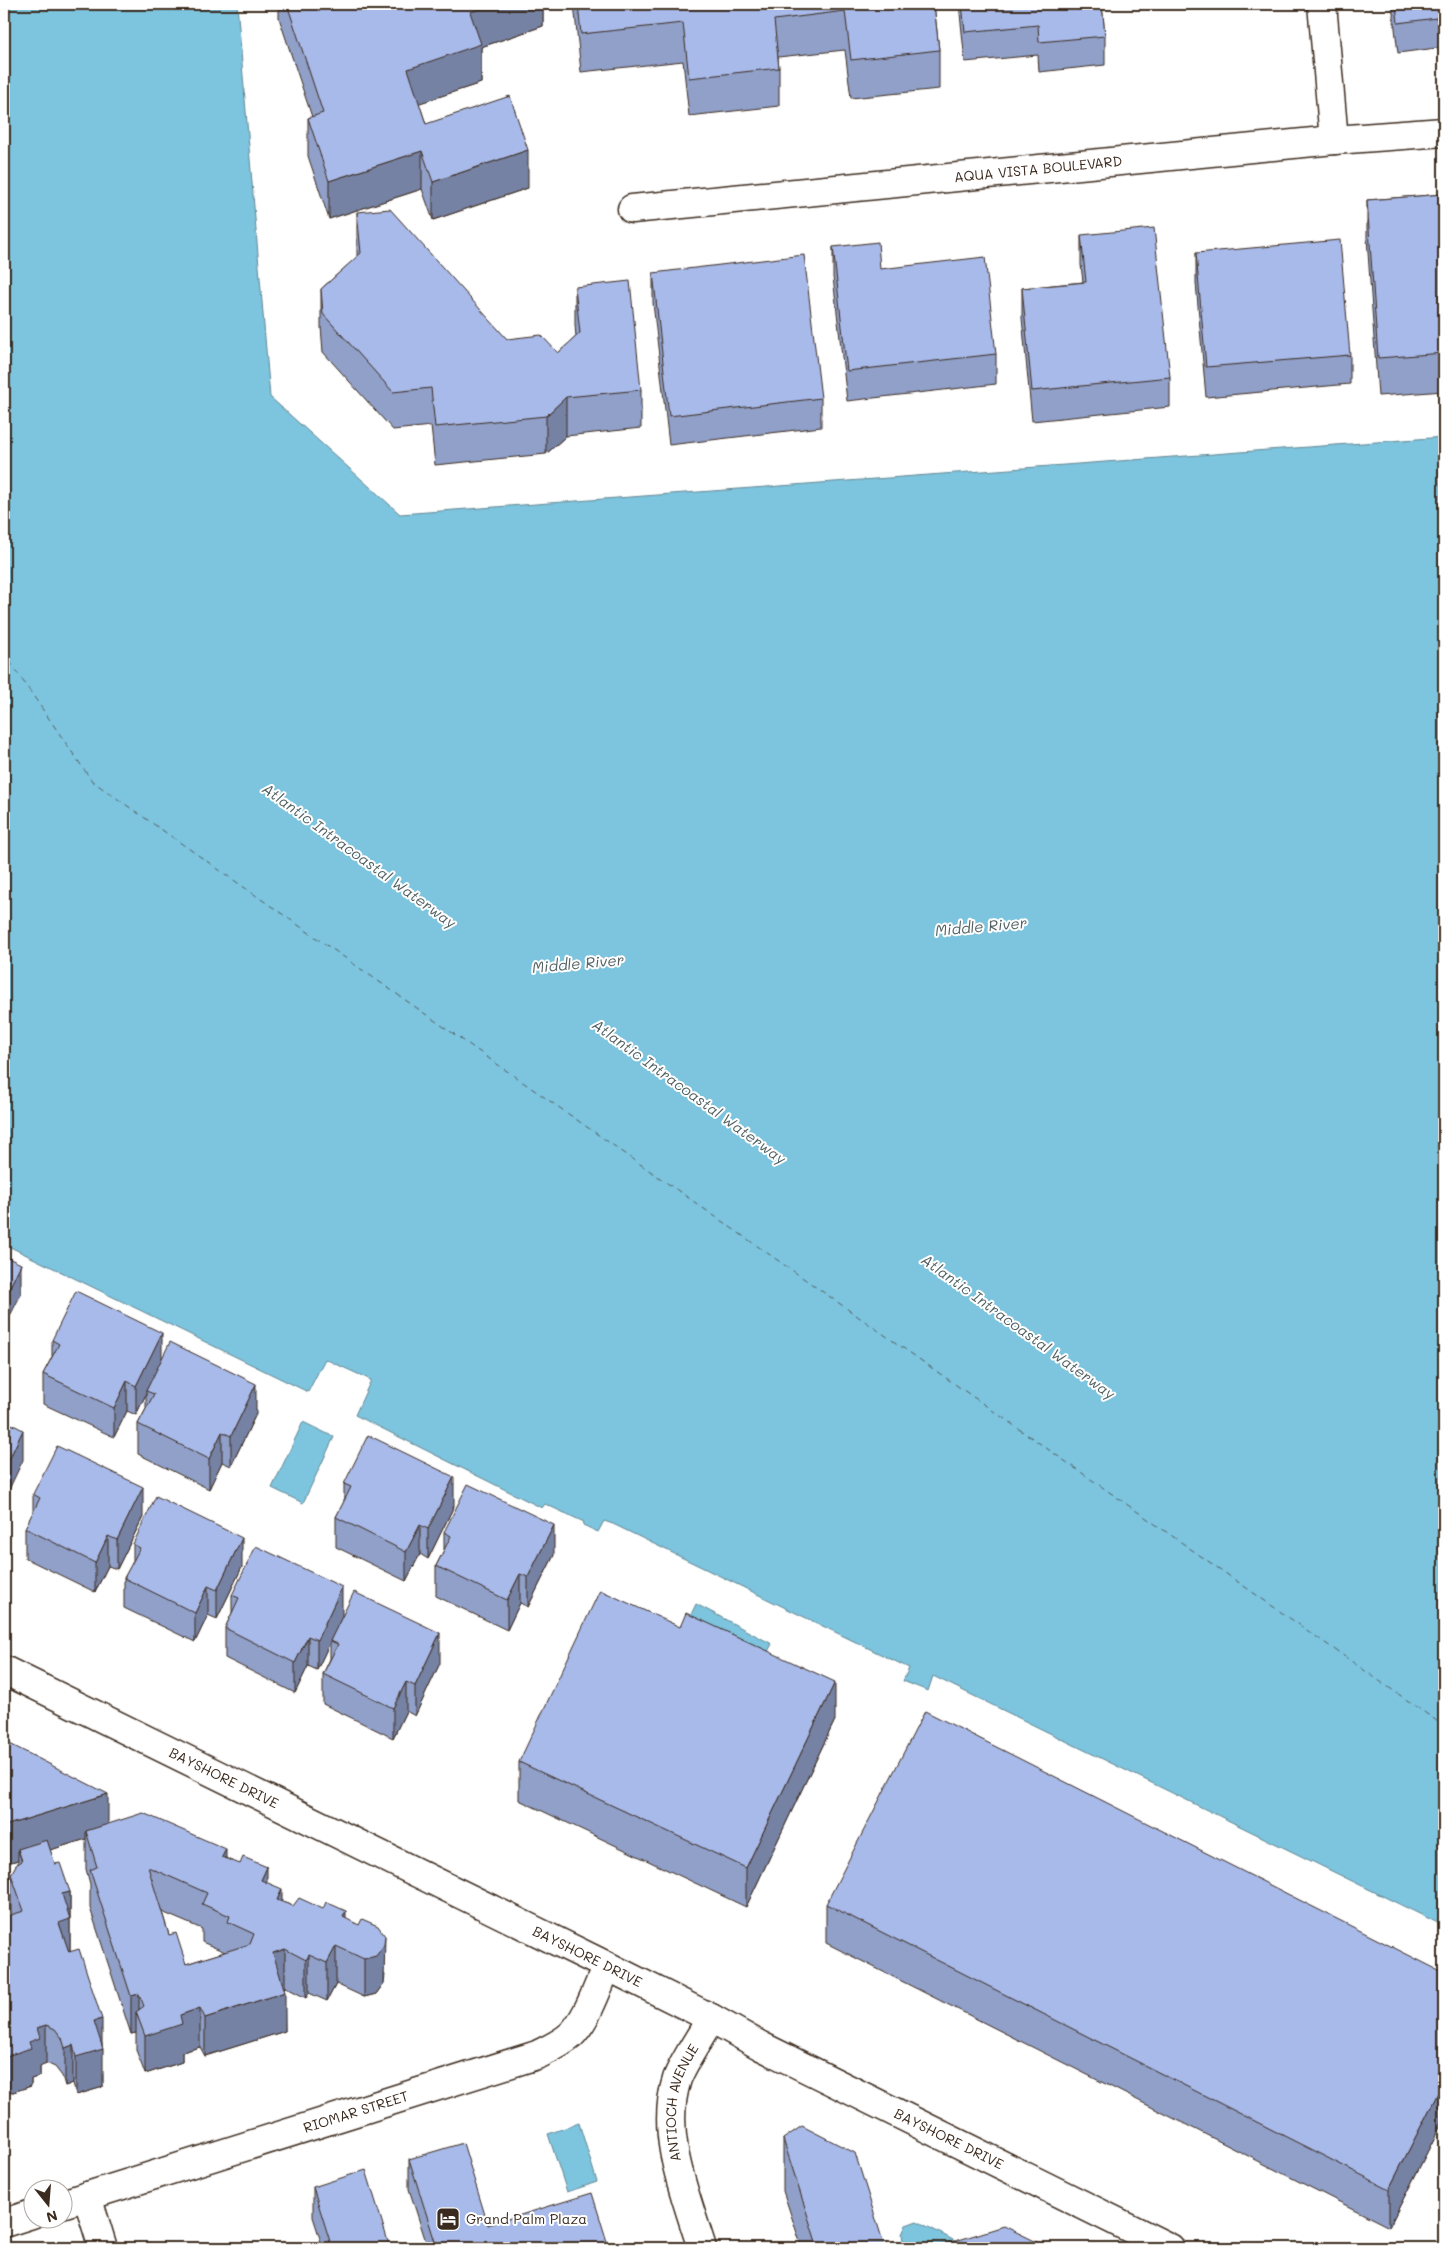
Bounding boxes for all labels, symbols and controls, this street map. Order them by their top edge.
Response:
street label: AQUA VISTA BOULEVARD [953,151,1123,186]
water label: Atlantic Intracoastal Waterway [259,778,461,932]
water label: Middle River [934,912,1028,940]
water label: Middle River [531,949,625,977]
water label: Atlantic Intracoastal Waterway [589,1014,791,1168]
water label: Atlantic Intracoastal Waterway [918,1249,1120,1403]
street label: BAYSHORE DRIVE [166,1743,282,1812]
street label: BAYSHORE DRIVE [530,1921,646,1991]
street label: ANTIOCH AVENUE [661,2040,703,2164]
street label: RIOMAR STREET [301,2086,411,2137]
street label: BAYSHORE DRIVE [891,2103,1007,2173]
north arrow [22,2180,72,2230]
text: N [44,2206,60,2228]
hotel icon: Grand Palm Plaza [435,2206,461,2232]
place label: Grand Palm Plaza [466,2209,587,2228]

